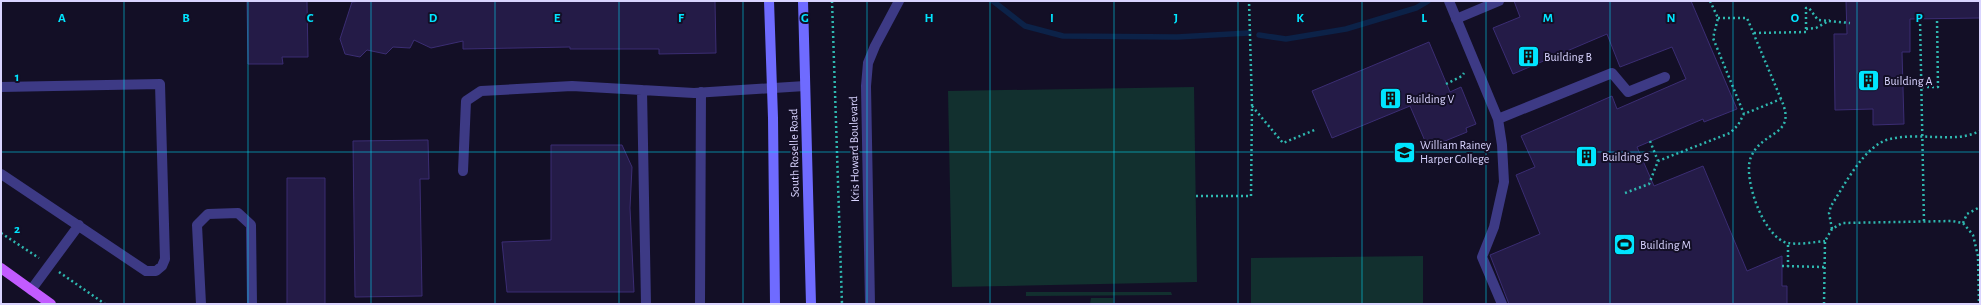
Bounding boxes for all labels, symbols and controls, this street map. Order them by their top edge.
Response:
text: A [58,12,66,25]
text: B [182,12,190,25]
text: C [307,12,314,25]
text: D [429,12,438,25]
text: E [554,12,561,25]
text: F [678,12,685,25]
text: G [801,12,809,25]
text: H [924,12,934,25]
text: I [1050,12,1054,25]
text: J [1174,12,1178,25]
text: K [1296,12,1304,25]
text: L [1421,12,1427,25]
text: M [1543,12,1553,25]
text: N [1666,12,1676,25]
text: O [1791,12,1800,25]
text: P [1915,12,1923,25]
building icon: Building B [1516,44,1542,70]
place label: Building B [1544,51,1592,63]
building icon: Building A [1856,68,1882,94]
text: 1 [15,71,19,84]
place label: Building A [1884,75,1933,87]
building icon: Building V [1377,86,1403,112]
place label: Building V [1406,93,1455,105]
street label: Kris Howard Boulevard [847,96,861,202]
street label: South Roselle Road [787,108,801,198]
school or university icon: William Rainey Harper College [1392,139,1418,165]
place label: William Rainey Harper College [1420,139,1491,165]
building icon: Building S [1573,144,1599,170]
place label: Building S [1602,151,1650,163]
text: 2 [14,223,20,236]
sports icon: Building M [1612,232,1638,258]
place label: Building M [1640,239,1691,251]

